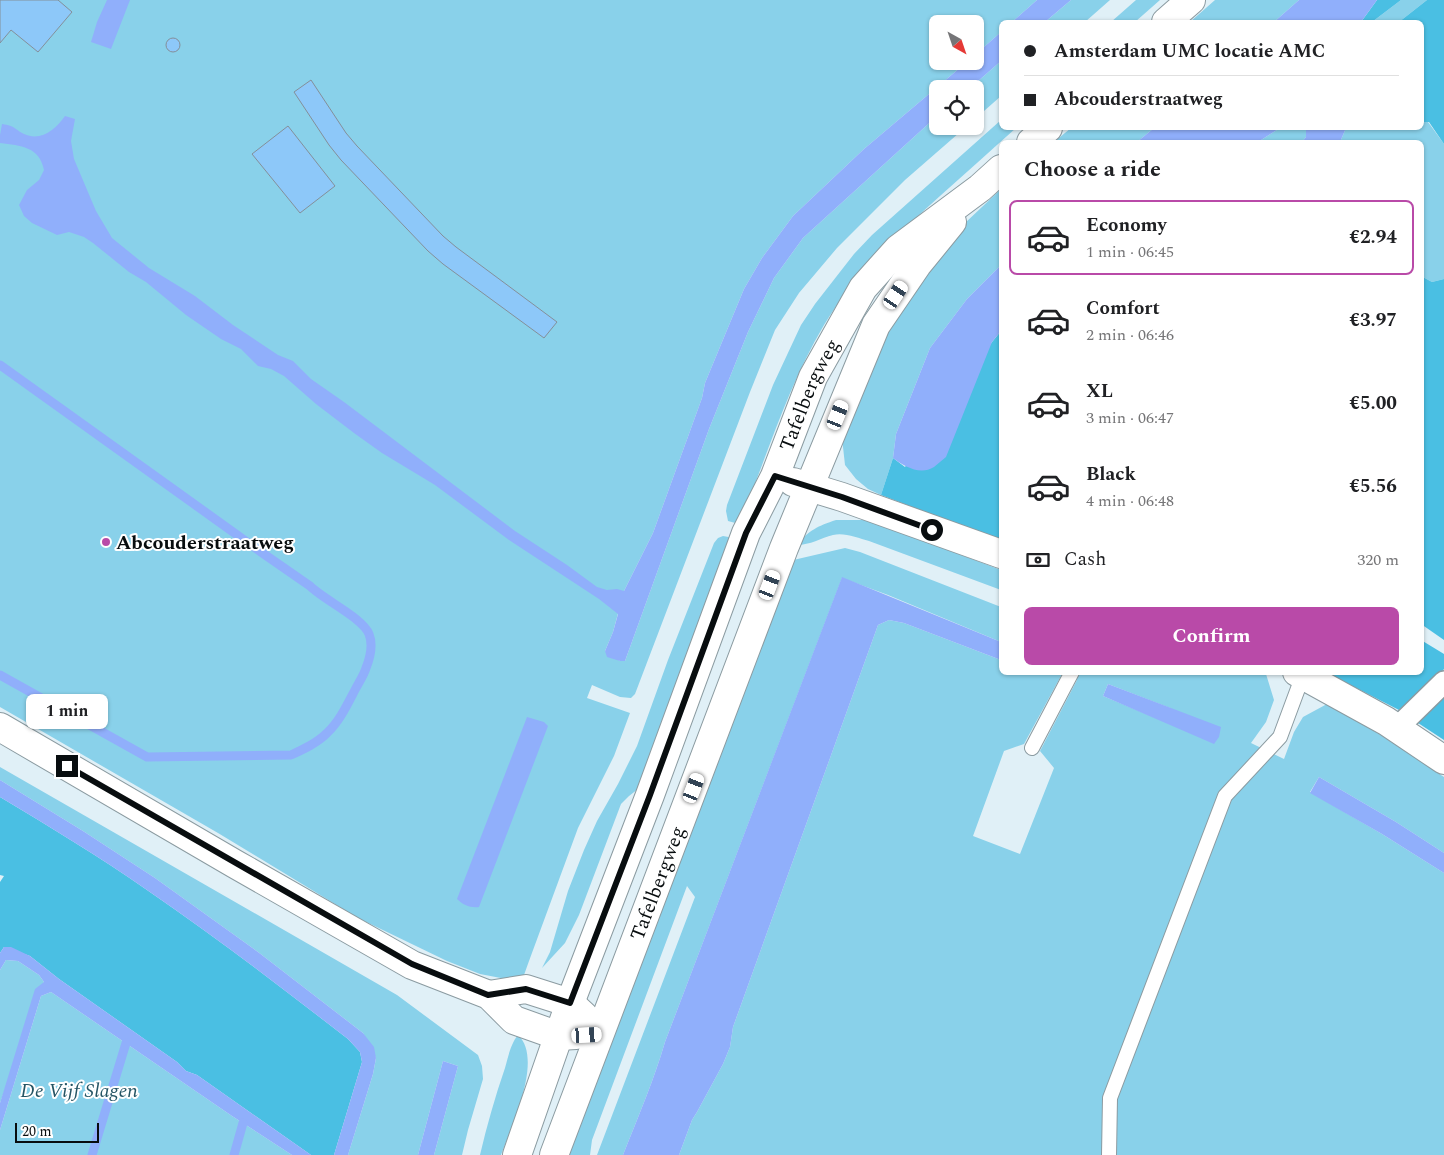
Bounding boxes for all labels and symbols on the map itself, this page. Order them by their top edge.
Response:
north arrow [929,15,984,70]
car [881,278,910,312]
street label: Tafelbergweg [772,333,848,456]
car [825,398,850,432]
route start [921,519,943,541]
place label: Abcouderstraatweg [116,528,294,558]
marker: Abcouderstraatweg [100,536,112,548]
car [757,568,782,602]
callout: 1 min [26,694,108,728]
route end [56,755,78,777]
car [681,771,706,805]
street label: Tafelbergweg [623,822,693,945]
car [571,1027,602,1043]
park label: De Vijf Slagen [20,1076,138,1106]
scale bar [15,1120,99,1143]

